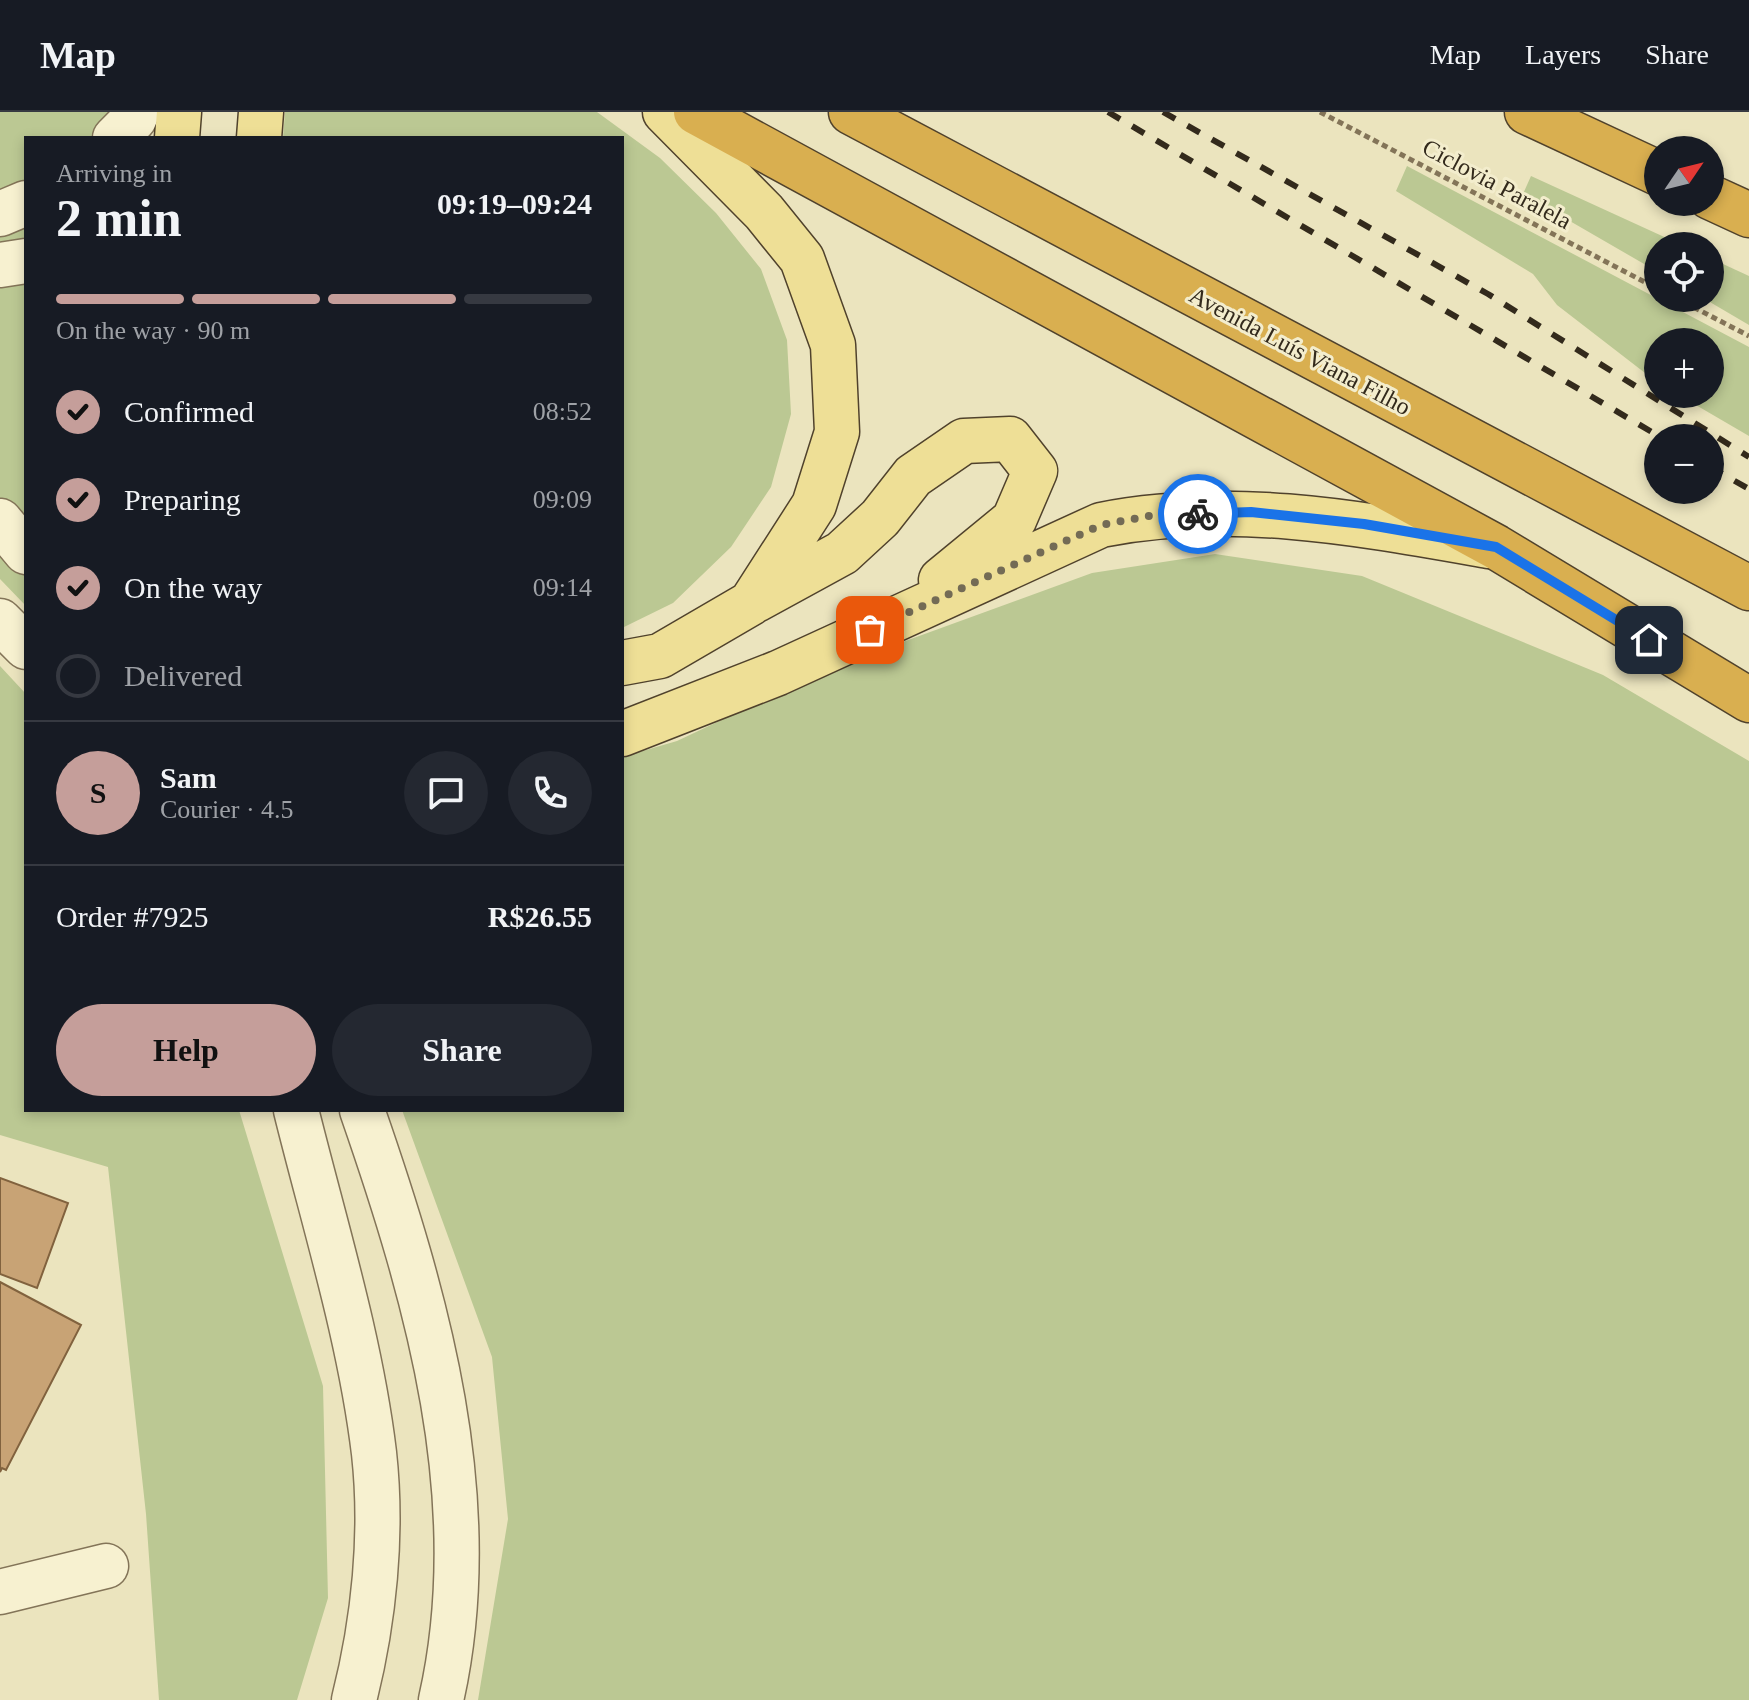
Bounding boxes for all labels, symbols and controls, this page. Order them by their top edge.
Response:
text: Map [40,34,116,76]
text: Map [1430,39,1481,70]
text: Layers [1525,39,1601,70]
text: Share [1645,39,1709,70]
street label: Ciclovia Paralela [1418,134,1576,234]
north arrow [1644,136,1724,216]
map controls [1644,136,1724,504]
text: Arriving in [56,159,172,188]
text: 09:19–09:24 [437,187,592,220]
text: 2 min [56,190,182,247]
button: locate [1644,232,1724,312]
street label: Avenida Luís Viana Filho [1185,282,1415,420]
text: On the way · 90 m [56,316,250,345]
button: + [1644,328,1724,408]
icon: check [56,390,100,434]
text: Confirmed [124,395,254,428]
text: 08:52 [533,397,592,426]
button: − [1644,424,1724,504]
courier [1158,474,1238,554]
icon: check [56,478,100,522]
text: Preparing [124,483,241,516]
text: 09:09 [533,485,592,514]
icon: bike [1176,492,1220,536]
icon: check [56,566,100,610]
text: On the way [124,571,262,604]
text: 09:14 [533,573,592,602]
pin [836,596,904,664]
pin [1615,606,1683,674]
icon: bag [848,608,892,652]
icon: home [1627,618,1671,662]
text: Delivered [124,659,242,692]
button: chat [404,751,488,835]
button: phone [508,751,592,835]
text: Sam [160,761,217,794]
text: S [90,776,106,809]
text: Courier · 4.5 [160,795,294,824]
text: Order #7925 [56,900,208,933]
text: R$26.55 [488,900,592,933]
button: Help [56,1004,316,1096]
button: Share [332,1004,592,1096]

